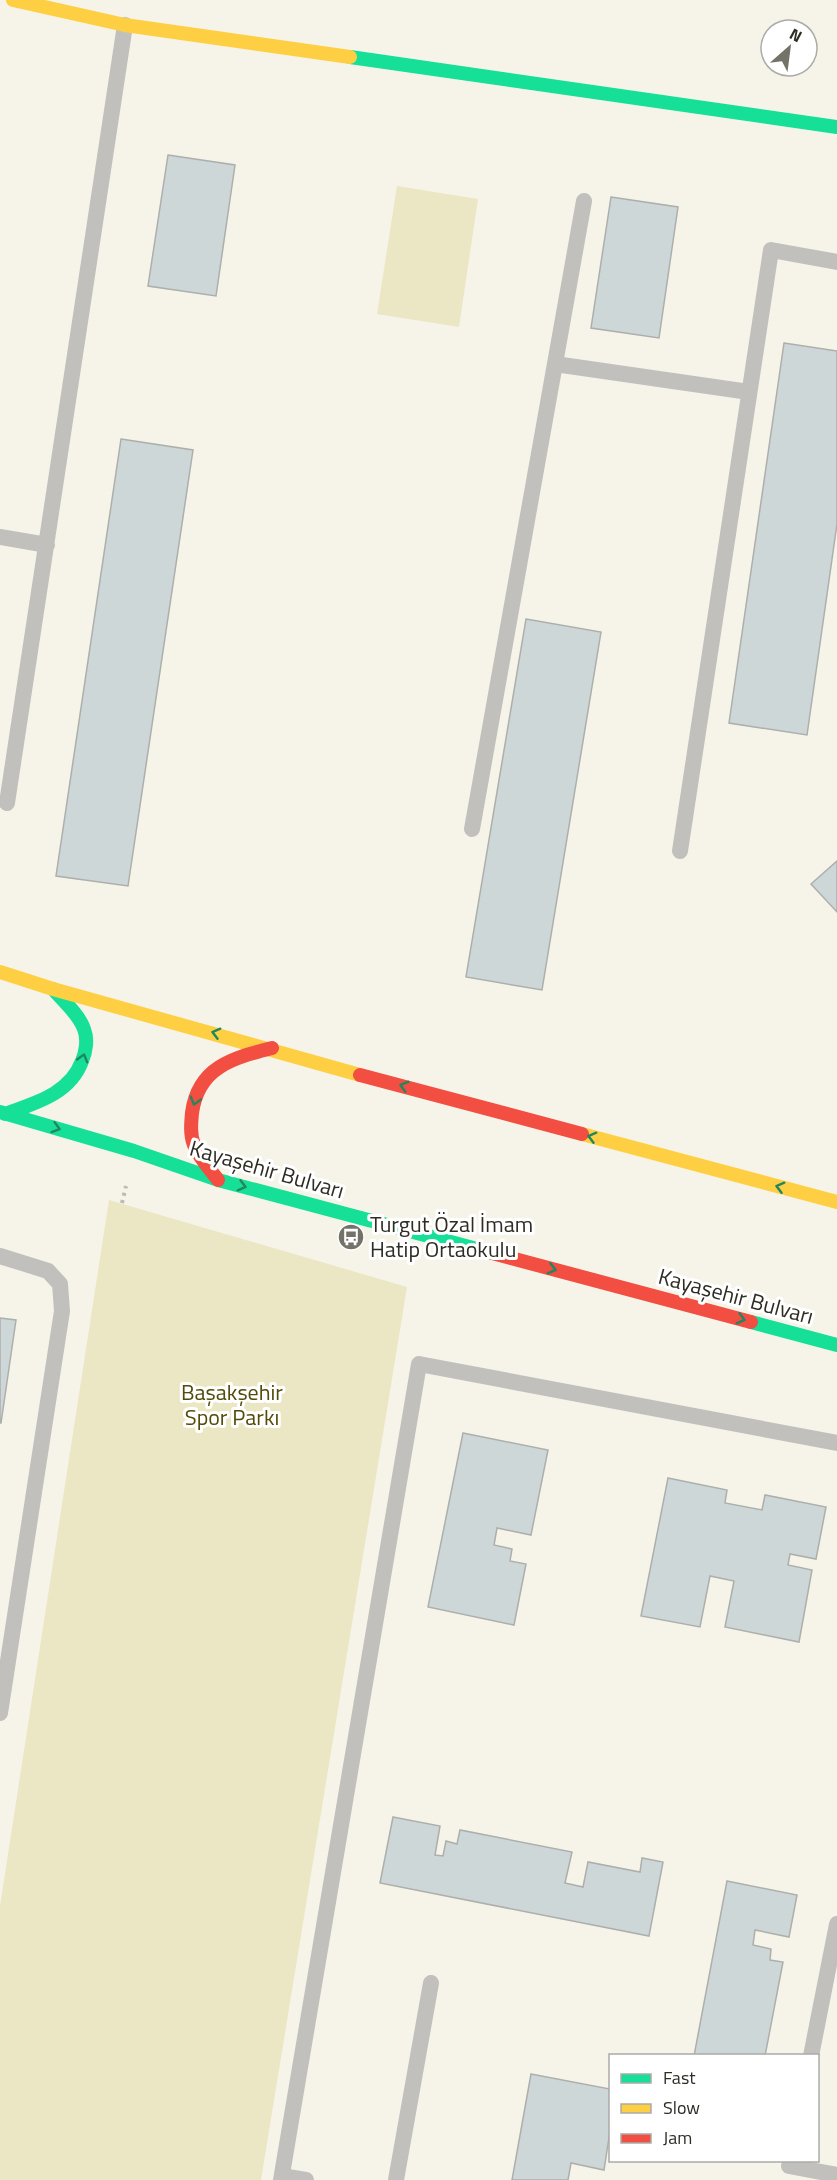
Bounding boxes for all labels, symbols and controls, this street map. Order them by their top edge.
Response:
north arrow [759,18,819,78]
text: N [786,22,807,48]
one-way arrow [211,1028,222,1040]
one-way arrow [76,1054,88,1064]
one-way arrow [399,1081,410,1093]
one-way arrow [190,1095,202,1106]
one-way arrow [50,1121,61,1133]
street label: Kayaşehir Bulvarı [186,1131,348,1207]
one-way arrow [587,1131,597,1144]
one-way arrow [237,1179,247,1192]
one-way arrow [776,1182,786,1194]
place label: Turgut Özal İmam Hatip Ortaokulu [370,1207,533,1266]
bus stop icon: Turgut Özal İmam Hatip Ortaokulu [336,1222,366,1252]
street label: Kayaşehir Bulvarı [655,1259,817,1333]
one-way arrow [546,1262,557,1274]
one-way arrow [736,1312,746,1325]
park label: Başakşehir Spor Parkı [181,1375,283,1434]
legend [609,2054,819,2162]
text: Fast [663,2064,696,2091]
text: Slow [663,2094,700,2121]
text: Jam [663,2124,692,2151]

